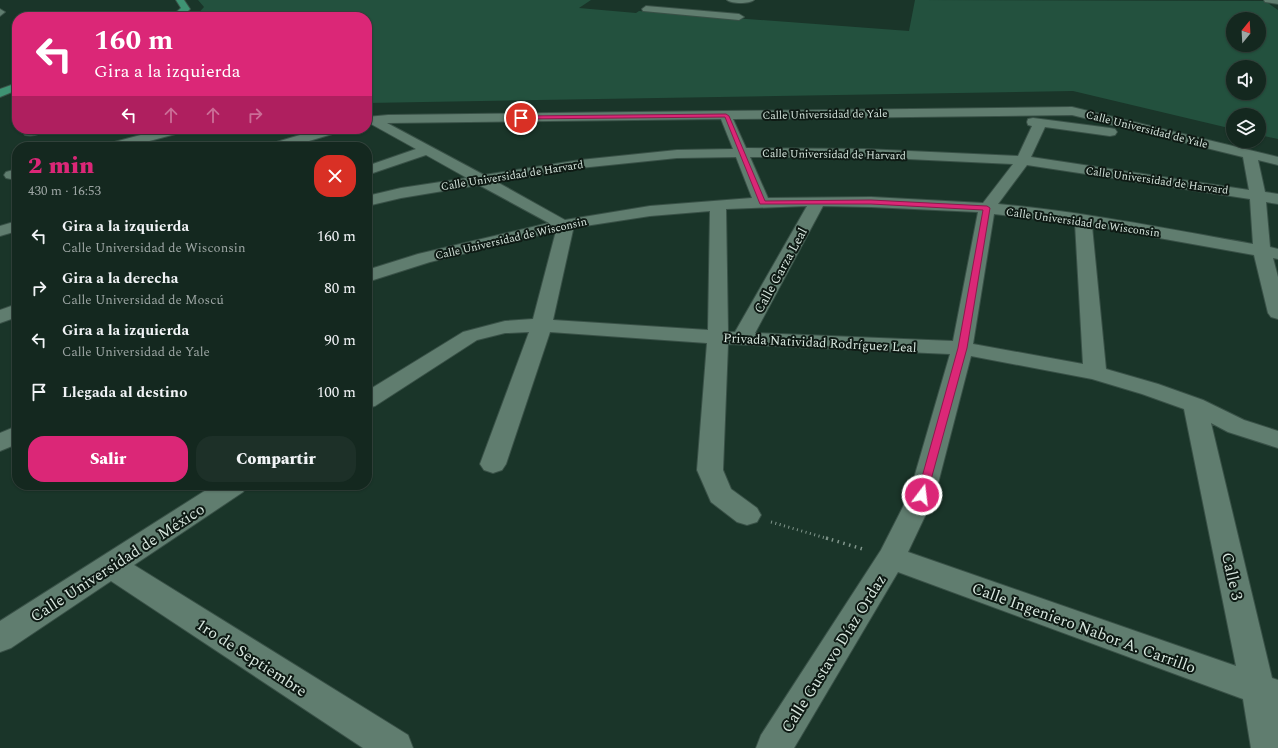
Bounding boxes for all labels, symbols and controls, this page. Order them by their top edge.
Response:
north arrow [1226,12,1266,52]
map controls [1226,12,1266,148]
text: 160 m [94,19,173,62]
icon: left [28,28,80,80]
text: Gira a la izquierda [94,58,241,85]
button: sound [1226,60,1266,100]
pin [504,101,538,135]
icon: left [118,104,140,126]
icon: ahead [160,104,182,126]
icon: ahead [202,104,224,126]
icon: right [244,104,266,126]
street label: Calle Universidad de Yale [762,105,888,124]
street label: Calle Universidad de Yale [1084,106,1210,153]
icon: arrive [510,107,532,129]
button: layers [1226,108,1266,148]
street label: Calle Universidad de Harvard [762,145,906,164]
text: 2 min [28,148,94,184]
button: close [314,155,356,197]
street label: Calle Universidad de Harvard [440,156,585,195]
street label: Calle Universidad de Harvard [1084,162,1229,199]
text: 430 m · 16:53 [28,181,101,201]
street label: Calle Universidad de Wisconsin [1005,203,1161,242]
street label: Calle Universidad de Wisconsin [434,213,589,264]
text: Gira a la izquierda [62,215,189,238]
street label: Calle Garza Leal [749,224,813,317]
icon: left [28,225,50,247]
text: 160 m [317,225,356,248]
text: Calle Universidad de Wisconsin [62,238,245,258]
text: Gira a la derecha [62,267,178,290]
icon: right [28,277,50,299]
text: 80 m [324,277,356,300]
text: Calle Universidad de Moscú [62,290,224,310]
text: Gira a la izquierda [62,319,189,342]
street label: Privada Natividad Rodríguez Leal [723,328,917,358]
icon: left [28,329,50,351]
text: 90 m [324,329,356,352]
text: Calle Universidad de Yale [62,342,210,362]
icon: arrive [28,381,50,403]
text: Llegada al destino [62,381,187,404]
text: 100 m [317,381,356,404]
button: Salir [28,436,188,482]
button: Compartir [196,436,356,482]
position arrow [901,474,943,516]
street label: Calle Universidad de México [26,497,209,628]
street label: Calle 3 [1215,550,1249,603]
street label: Calle Gustavo Díaz Ordaz [775,570,892,737]
street label: Calle Ingeniero Nabor A. Carrillo [968,576,1199,680]
street label: 1ro de Septiembre [191,613,312,703]

